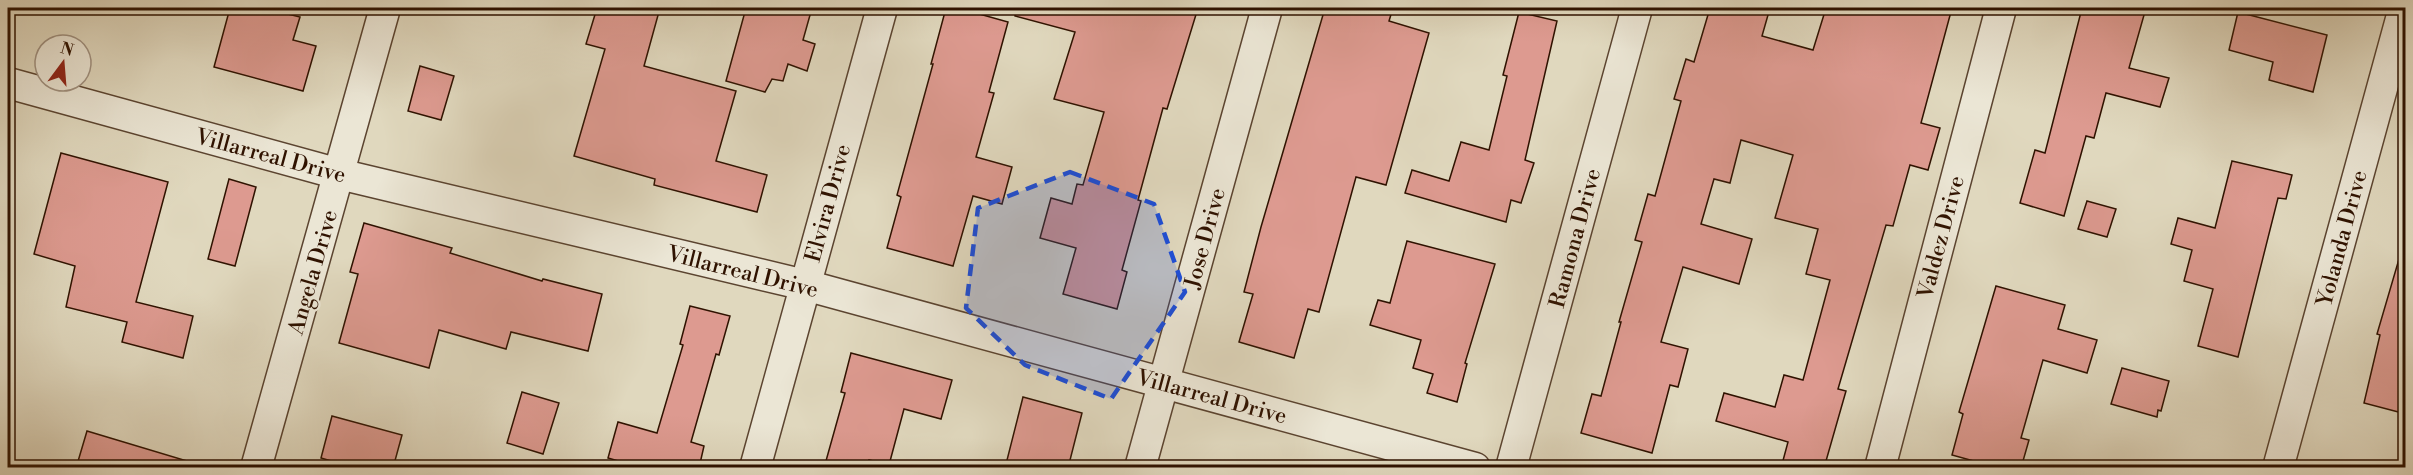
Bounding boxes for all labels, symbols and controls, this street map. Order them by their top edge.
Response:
north arrow [33,33,93,93]
text: N [58,38,76,61]
street label: Villarreal Drive [192,123,349,189]
street label: Elvira Drive [800,141,857,265]
street label: Ramona Drive [1544,166,1607,311]
street label: Yolanda Drive [2311,167,2374,311]
street label: Valdez Drive [1912,173,1971,303]
street label: Jose Drive [1179,185,1232,293]
street label: Angela Drive [282,207,344,339]
street label: Villarreal Drive [663,240,821,304]
street label: Villarreal Drive [1133,364,1290,430]

